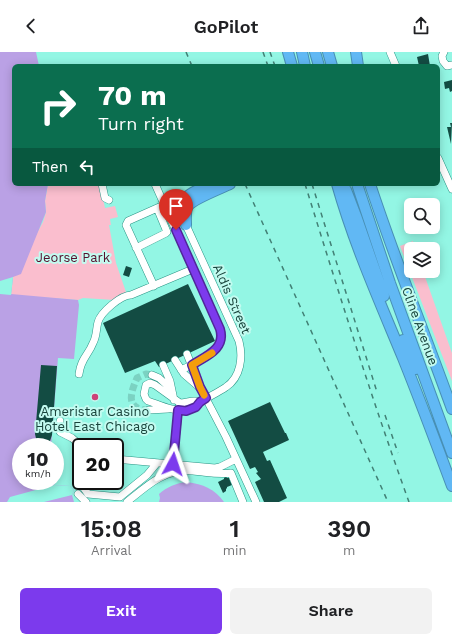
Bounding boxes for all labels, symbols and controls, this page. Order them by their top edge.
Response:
icon: back [20,15,42,37]
icon: share [410,15,432,37]
text: GoPilot [194,16,258,37]
text: 70 m [98,79,167,112]
icon: right [32,80,84,132]
text: Turn right [98,113,184,134]
icon: left [76,156,98,178]
text: Then [32,158,68,176]
pin [159,189,193,230]
icon: arrive [165,195,187,217]
map controls [404,198,440,278]
button: search [404,198,440,234]
button: layers [404,242,440,278]
park label: Jeorse Park [36,250,111,265]
street label: Aldis Street [210,262,254,337]
street label: Cline Avenue [399,285,441,367]
marker: Ameristar Casino Hotel East Chicago [90,392,100,402]
place label: Ameristar Casino Hotel East Chicago [35,404,155,434]
speed limit sign: 20 [72,438,124,490]
position arrow [152,443,194,485]
text: 10 [27,447,49,471]
text: km/h [25,468,51,479]
text: 15:08 [81,515,142,543]
text: 1 [230,515,240,543]
text: 390 [327,515,371,543]
text: Arrival [91,543,132,558]
text: min [223,543,247,558]
text: m [343,543,355,558]
button: Exit [20,588,222,634]
button: Share [230,588,432,634]

